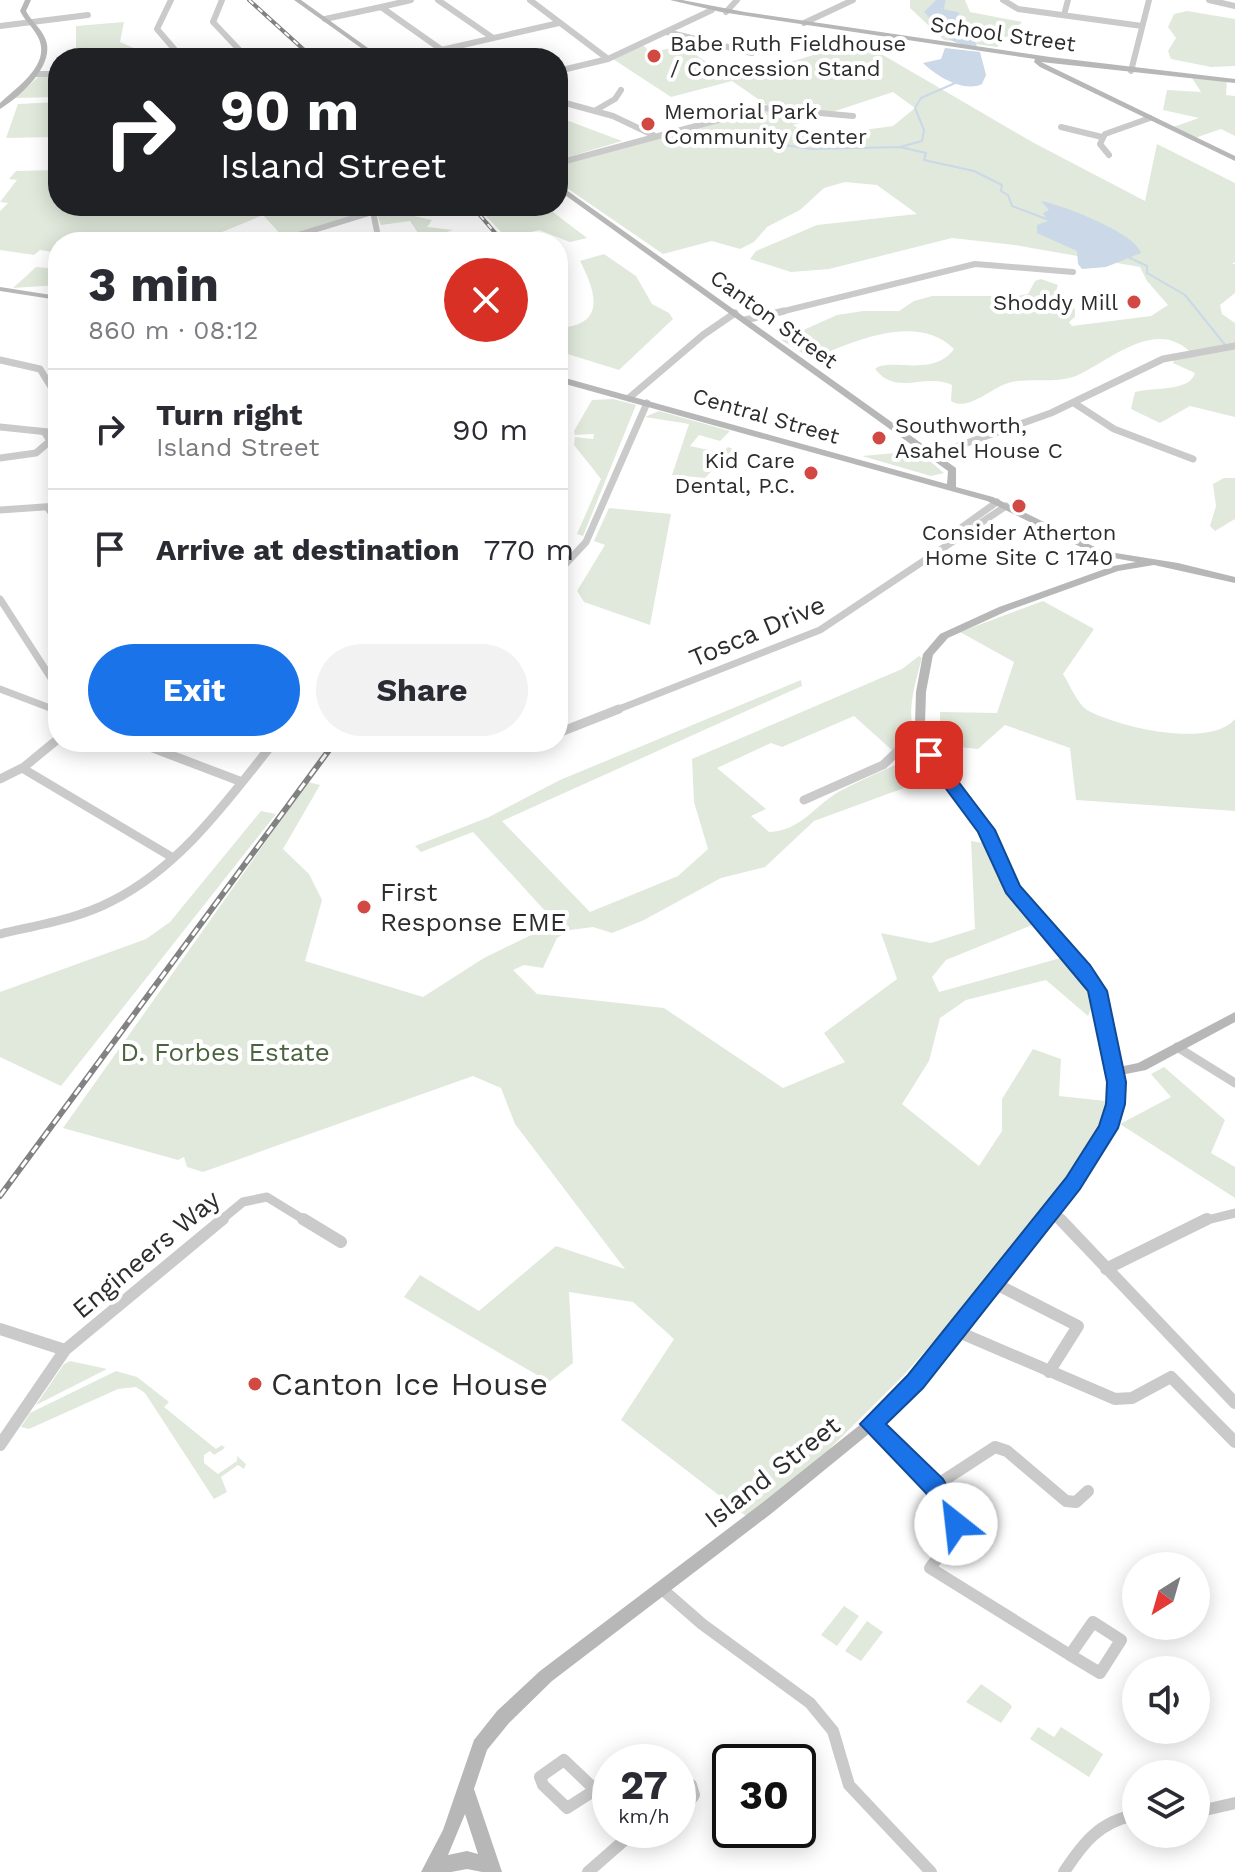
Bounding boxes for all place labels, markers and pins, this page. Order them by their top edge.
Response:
place label: Babe Ruth Fieldhouse / Concession Stand [670,31,906,81]
marker: Babe Ruth Fieldhouse / Concession Stand [645,47,663,65]
place label: Memorial Park Community Center [664,99,867,149]
marker: Memorial Park Community Center [639,115,657,133]
place label: Shoddy Mill [993,290,1118,315]
marker: Shoddy Mill [1125,293,1143,311]
place label: Southworth, Asahel House C [895,413,1063,463]
marker: Southworth, Asahel House C [870,429,888,447]
place label: Kid Care Dental, P.C. [675,448,795,498]
marker: Kid Care Dental, P.C. [802,464,820,482]
marker: Consider Atherton Home Site C 1740 [1010,497,1028,515]
place label: Consider Atherton Home Site C 1740 [922,520,1116,570]
pin [895,721,963,789]
place label: First Response EME [380,877,567,937]
marker: First Response EME [355,898,373,916]
place label: Canton Ice House [271,1365,548,1403]
marker: Canton Ice House [246,1375,264,1393]

